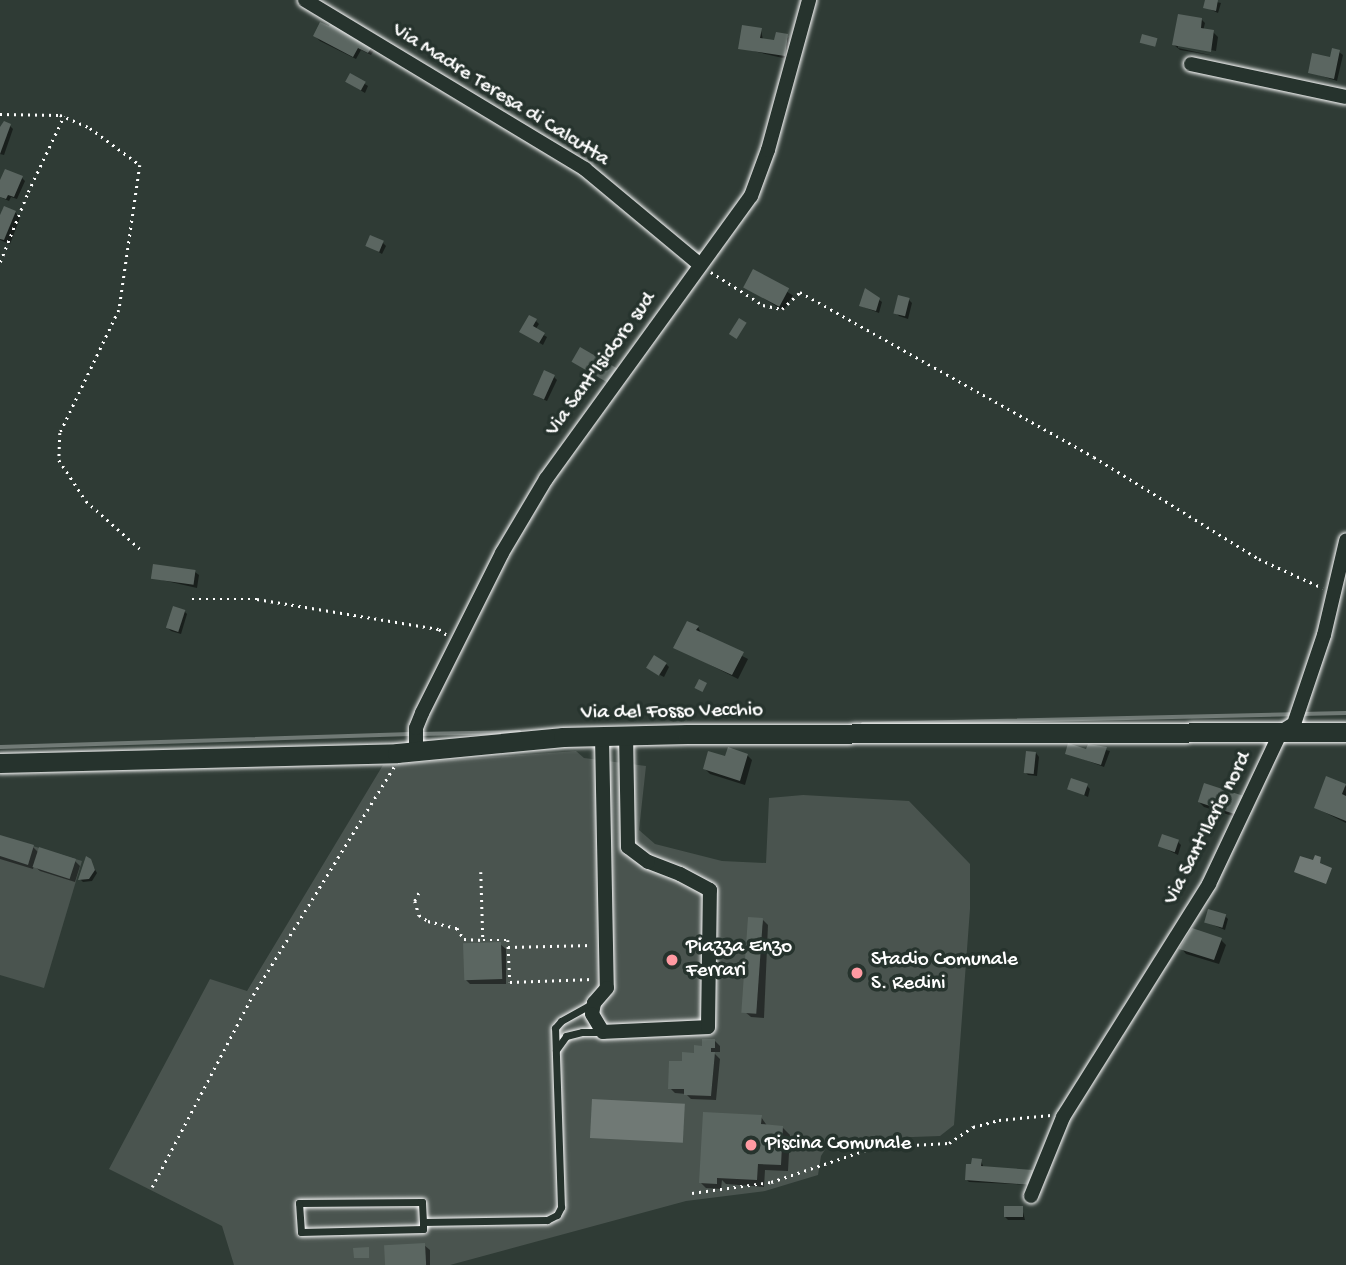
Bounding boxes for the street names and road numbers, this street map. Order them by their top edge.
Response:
street label: Via Madre Teresa di Calcutta [387,19,613,173]
street label: Via Sant'Isidoro sud [541,288,663,442]
street label: Via del Fosso Vecchio [581,699,763,727]
street label: Via Sant'Ilario nord [1160,748,1258,910]

